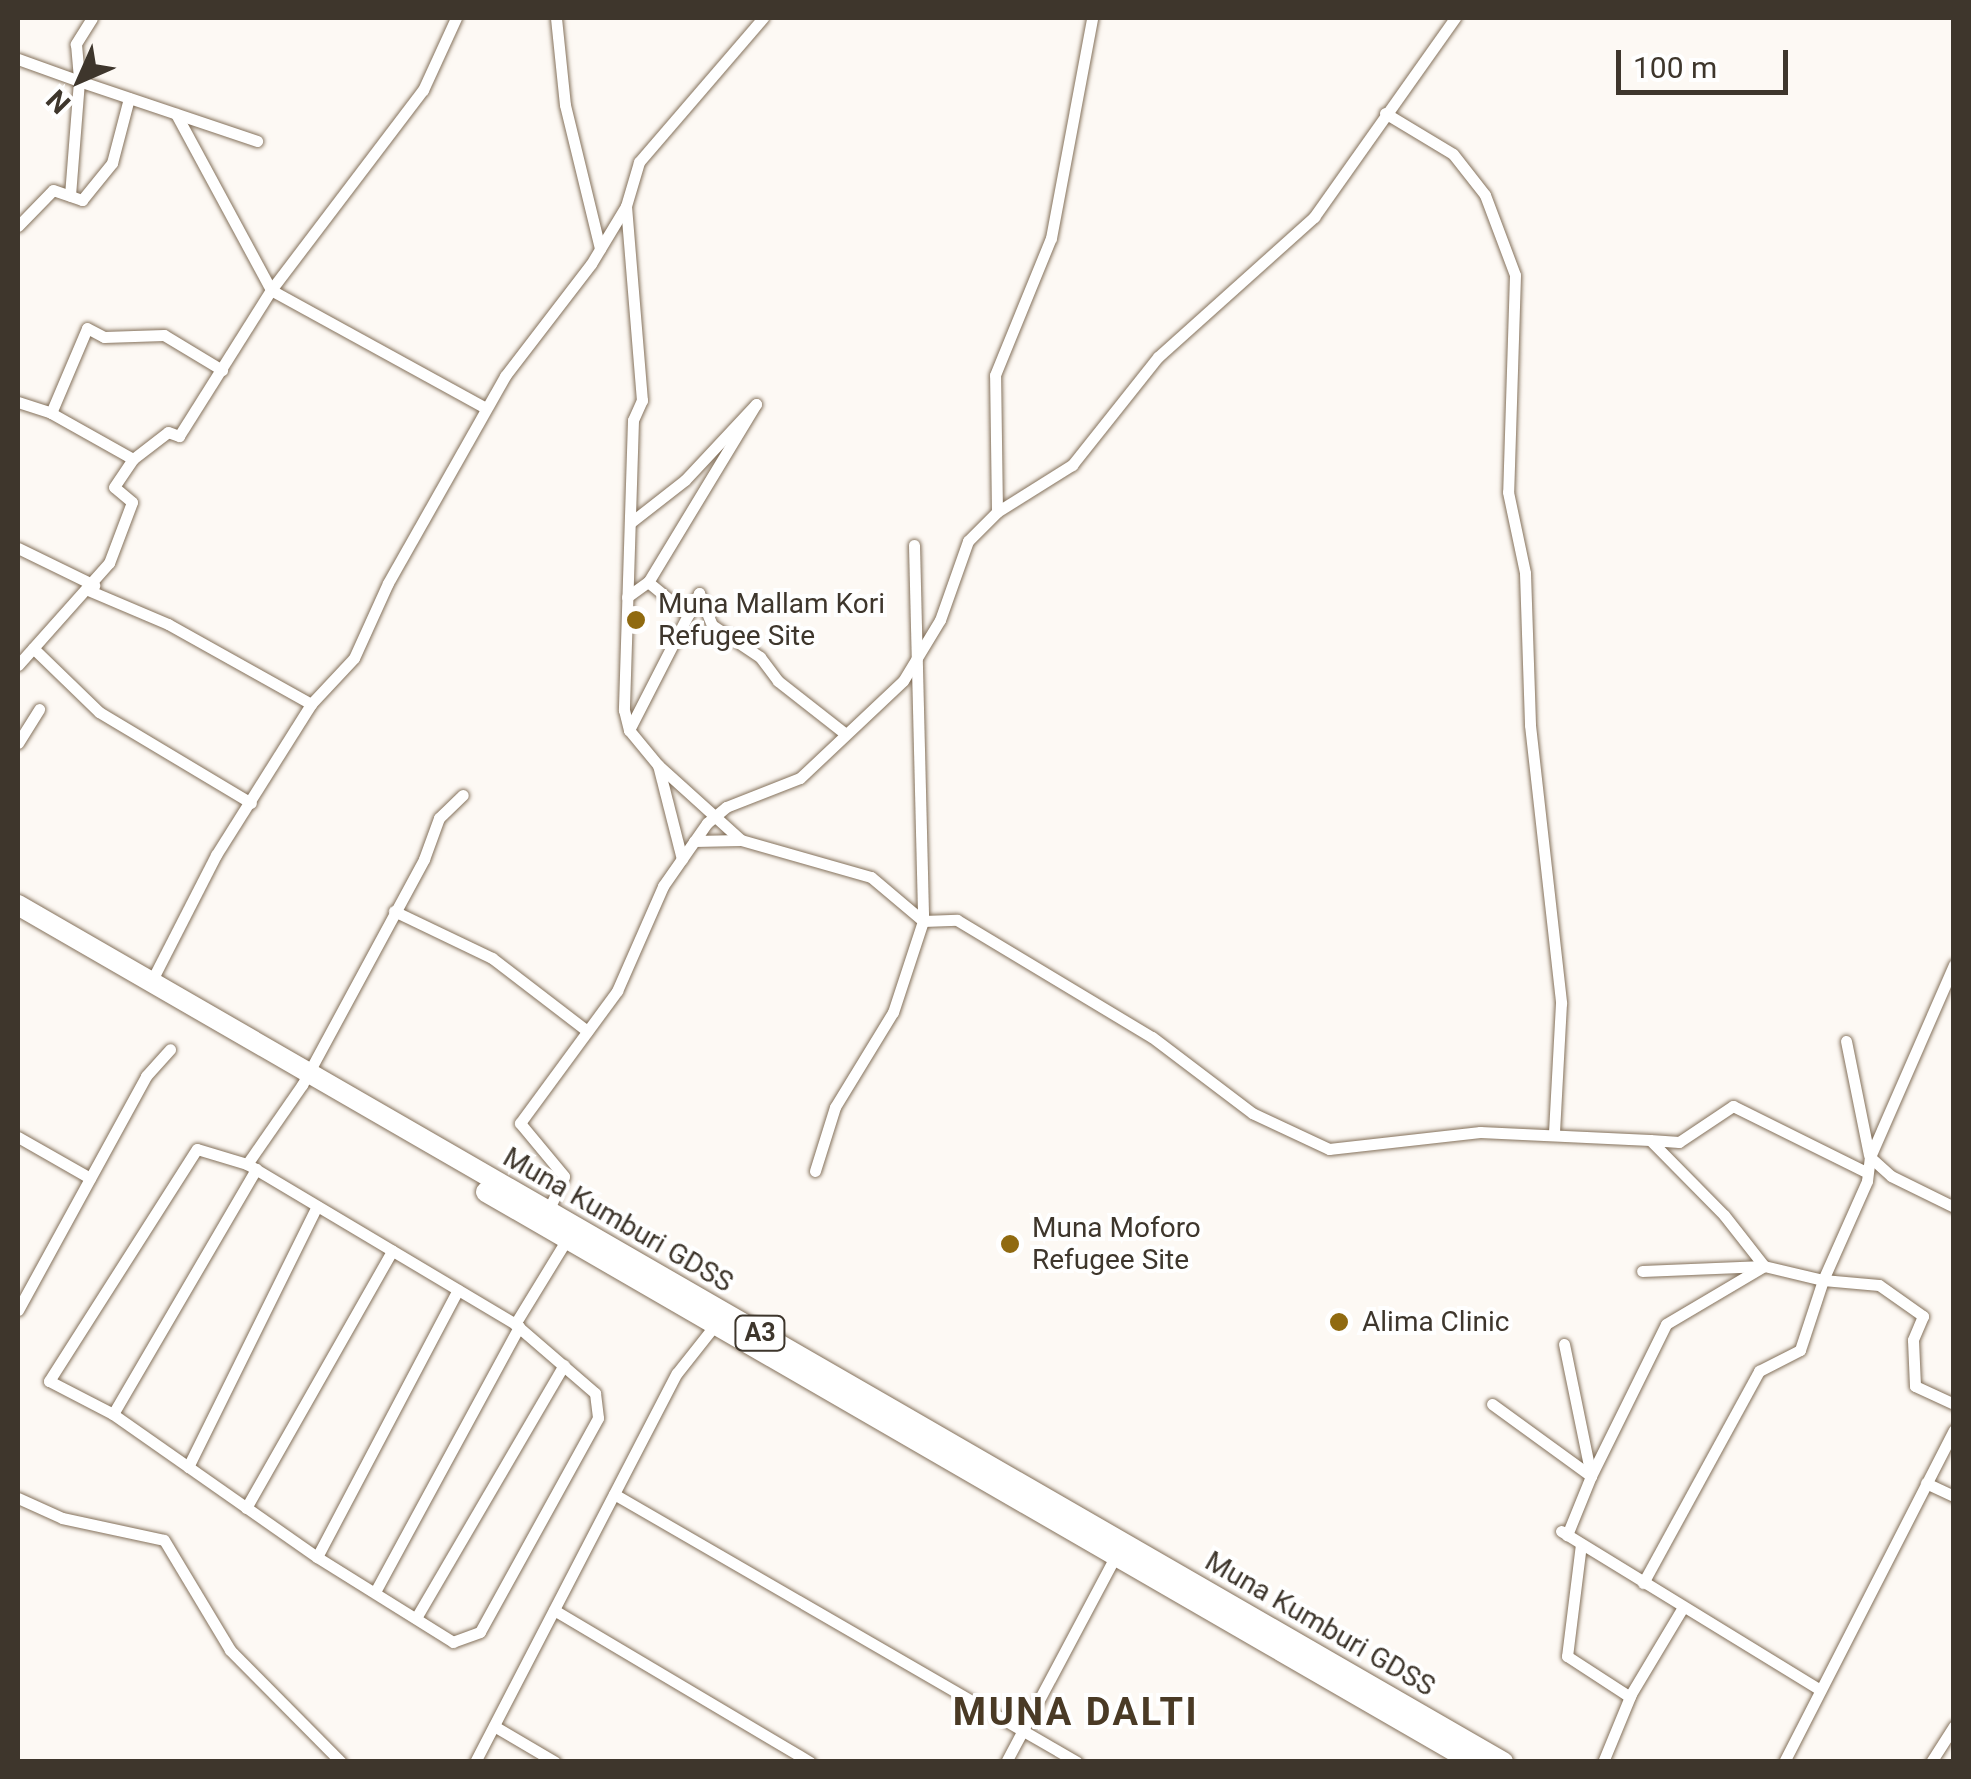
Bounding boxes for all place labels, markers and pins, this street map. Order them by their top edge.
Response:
place label: Muna Mallam Kori Refugee Site [658,587,885,653]
marker: Muna Mallam Kori Refugee Site [623,607,649,633]
place label: Muna Moforo Refugee Site [1032,1211,1201,1277]
marker: Muna Moforo Refugee Site [997,1231,1023,1257]
place label: Alima Clinic [1362,1305,1509,1339]
marker: Alima Clinic [1326,1309,1352,1335]

